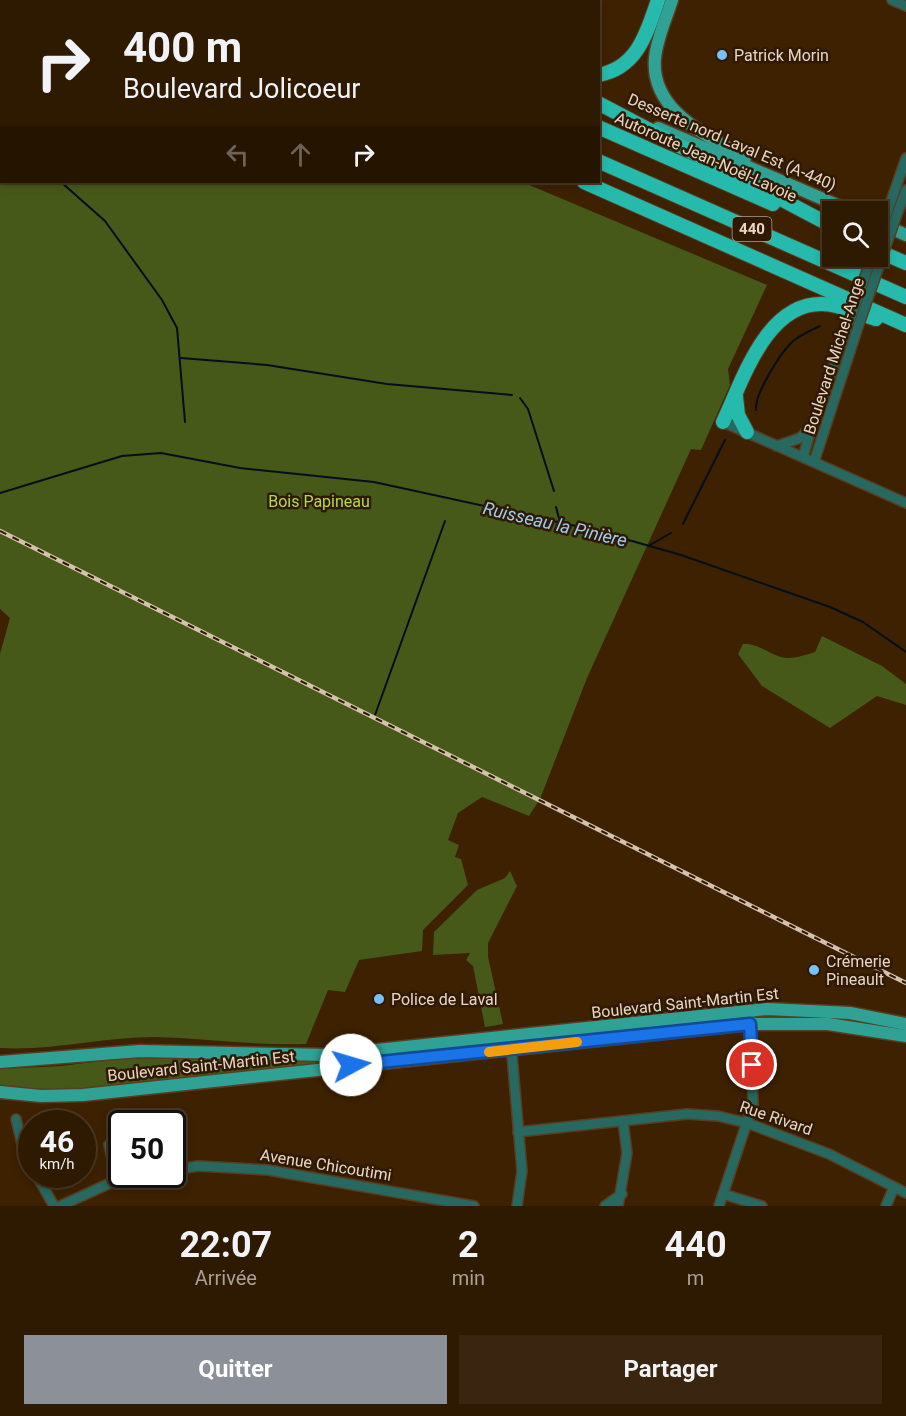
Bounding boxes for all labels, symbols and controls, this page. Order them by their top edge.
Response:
text: 400 m [123,23,242,72]
icon: right [24,24,102,102]
place label: Patrick Morin [734,46,829,65]
marker: Patrick Morin [715,48,729,62]
text: Boulevard Jolicoeur [123,73,361,105]
street label: Desserte nord Laval Est (A-440) [625,89,839,195]
street label: Autoroute Jean-Noël-Lavoie [612,108,800,206]
icon: left [221,138,254,171]
icon: ahead [284,138,317,171]
icon: right [347,138,380,171]
map controls [822,201,888,267]
button: search [822,201,888,267]
road number: 440 [732,217,771,241]
street label: Boulevard Michel-Ange [800,275,868,437]
park label: Bois Papineau [268,492,370,511]
water label: Ruisseau la Pinière [481,497,629,551]
place label: Crémerie Pineault [826,952,890,989]
marker: Crémerie Pineault [807,963,821,977]
street label: Boulevard Saint-Martin Est [590,984,780,1022]
place label: Police de Laval [391,990,498,1009]
marker: Police de Laval [372,992,386,1006]
position arrow [319,1033,383,1097]
pin [726,1039,777,1090]
street label: Boulevard Saint-Martin Est [106,1047,296,1085]
icon: arrive [735,1048,768,1081]
street label: Rue Rivard [737,1097,815,1139]
speed limit sign: 50 [108,1110,186,1188]
text: 46 [40,1124,74,1159]
street label: Avenue Chicoutimi [259,1145,393,1185]
text: km/h [39,1155,75,1173]
text: 22:07 [179,1224,272,1266]
text: 2 [458,1224,479,1266]
text: 440 [665,1224,727,1266]
text: Arrivée [195,1266,257,1290]
text: min [452,1266,485,1290]
text: m [687,1266,704,1290]
button: Quitter [24,1335,447,1404]
button: Partager [459,1335,882,1404]

